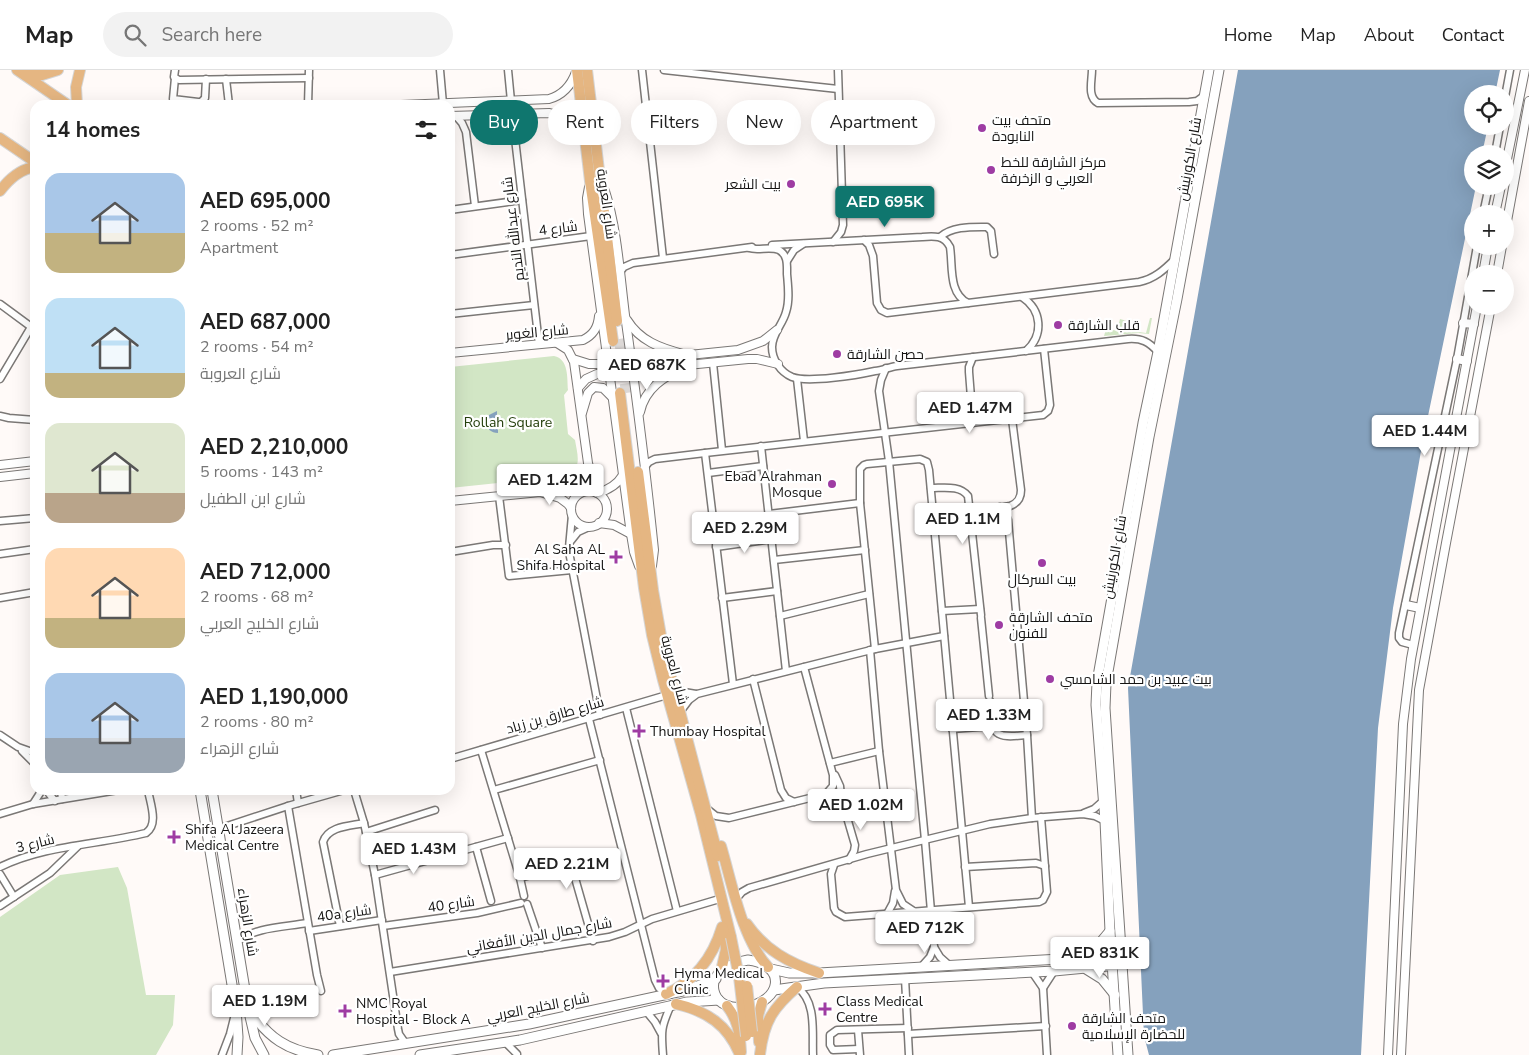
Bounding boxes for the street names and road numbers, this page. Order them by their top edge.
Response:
street label: شارع الكورنيش [1173,116,1206,202]
street label: شارع العروبة [592,168,621,240]
street label: شارع عبدالله النديم [498,176,529,282]
street label: شارع 4 [537,217,579,240]
street label: شارع الغوير [504,320,569,345]
street label: شارع الكورنيش [1098,514,1131,600]
street label: شارع العروبة [656,633,693,707]
street label: شارع طارق بن زياد [504,692,606,739]
street label: شارع 3 [14,830,56,857]
street label: شارع الزهراء [233,886,262,958]
street label: شارع 40 [426,892,476,917]
street label: 40a شارع [316,900,373,927]
street label: شارع جمال الدين الأفغاني [465,913,614,960]
street label: شارع الخليج العربي [485,988,592,1029]

